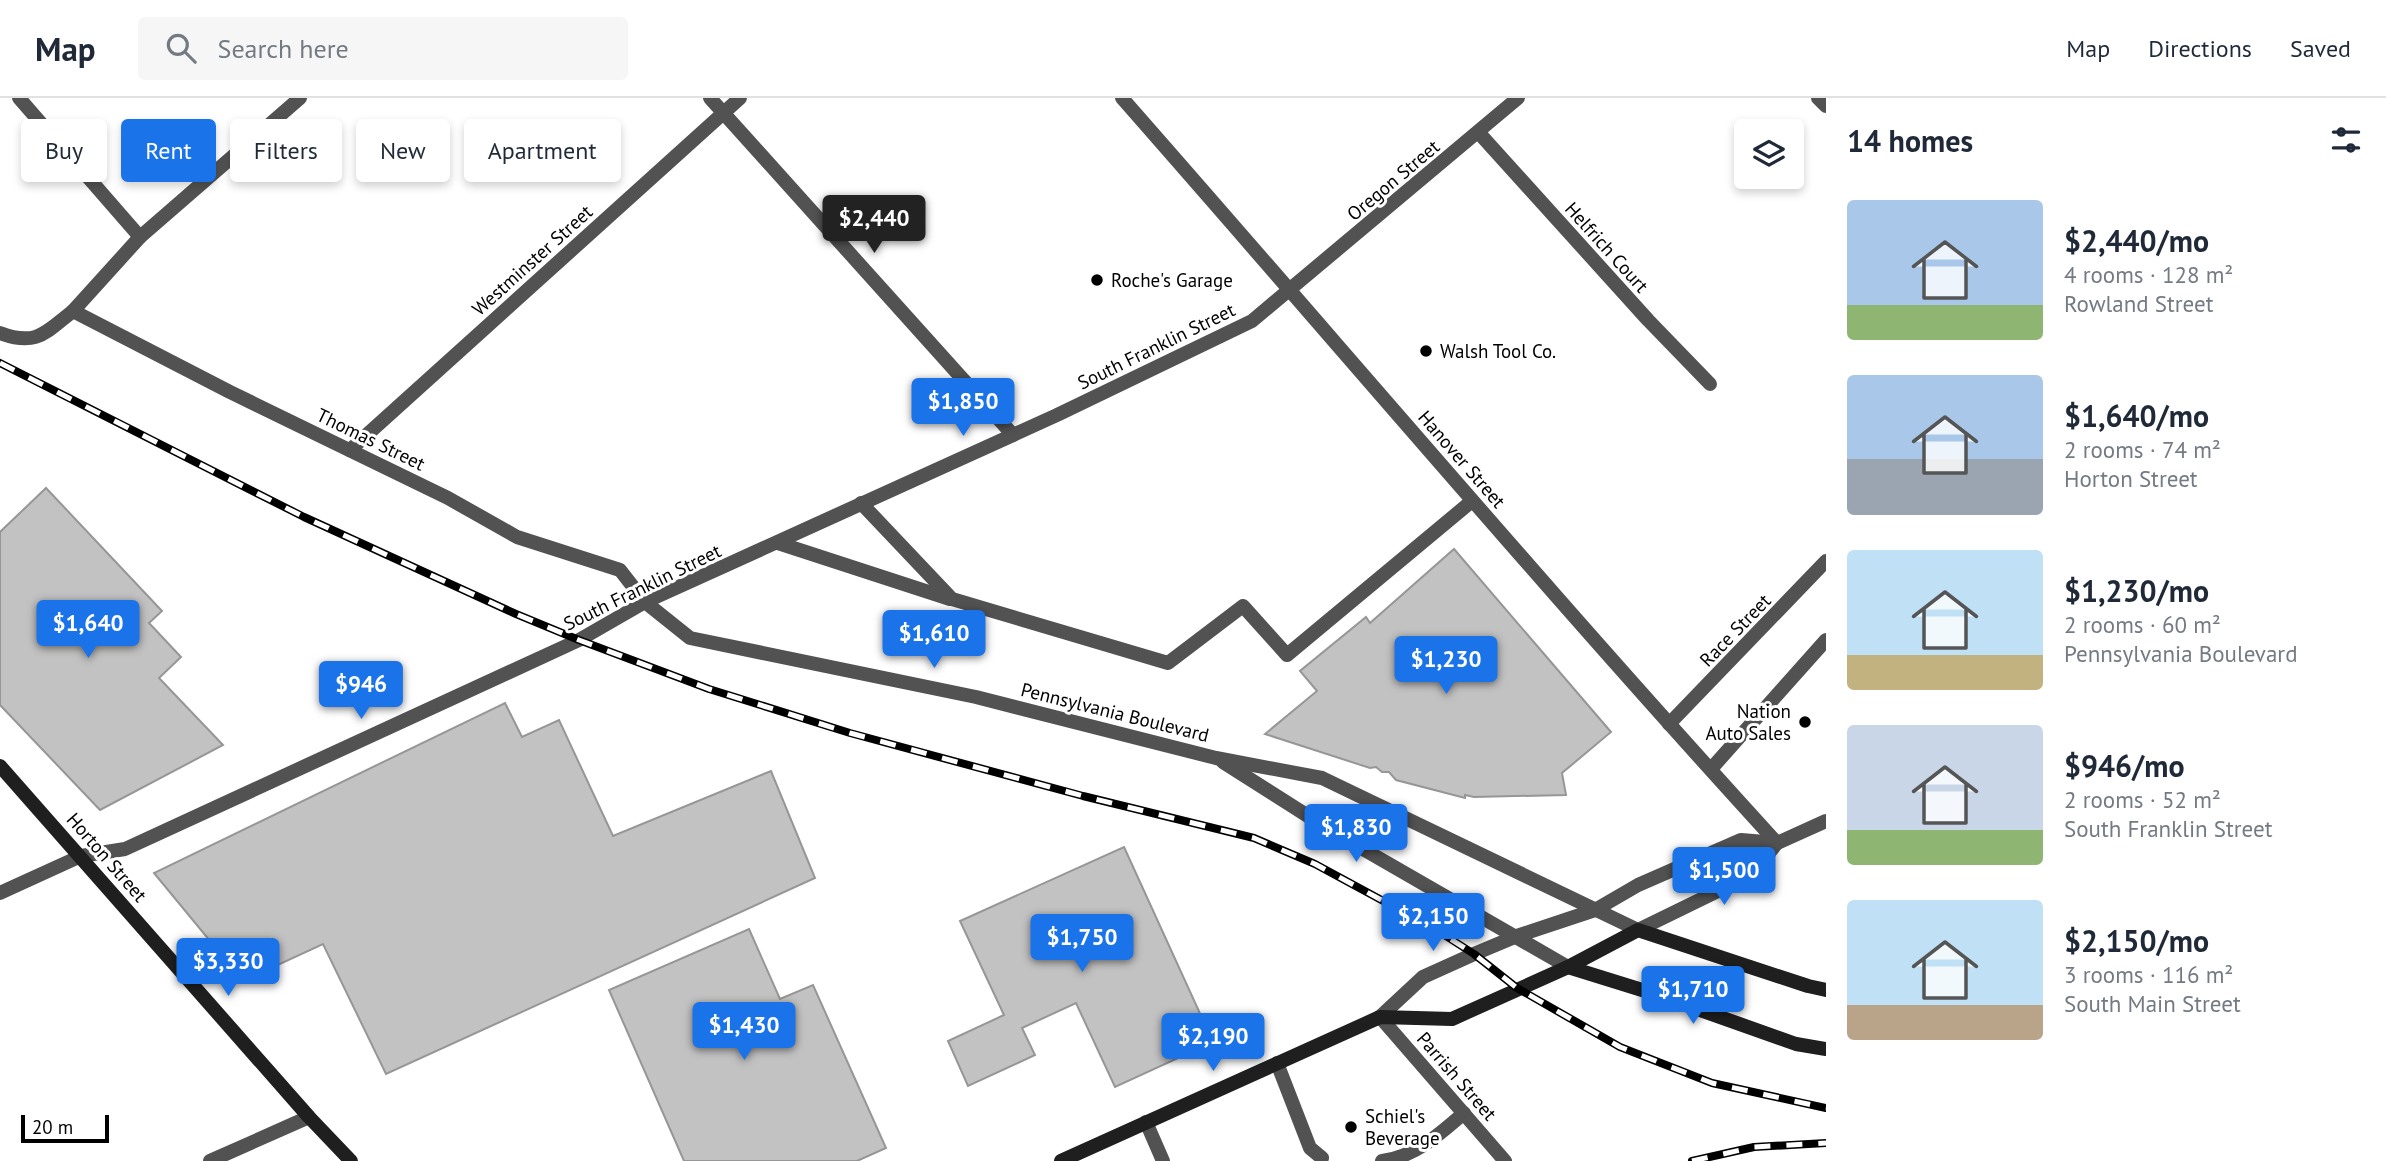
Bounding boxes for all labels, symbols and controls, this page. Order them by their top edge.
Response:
search box [138,17,628,80]
text: Map [35,27,96,70]
icon: search [162,29,200,67]
text: Search here [218,32,349,65]
text: Map [2066,33,2110,64]
text: Directions [2148,33,2252,64]
text: Saved [2290,33,2351,64]
chip: Buy [21,119,107,182]
chip: Rent [121,119,216,182]
chip: Filters [230,119,342,182]
chip: New [356,119,450,182]
chip: Apartment [464,119,621,182]
map controls [1734,119,1804,189]
button: layers [1734,119,1804,189]
text: 14 homes [1847,121,1973,160]
icon: filters [2327,121,2365,159]
street label: Oregon Street [1342,134,1445,226]
pin: $2,440 [817,195,931,255]
street label: Helfrich Court [1560,197,1654,298]
street label: Westminster Street [467,199,598,320]
text: $2,440 [838,203,910,232]
text: $2,440/mo [2064,221,2209,260]
icon: home [1903,228,1987,312]
text: 4 rooms · 128 m² [2064,260,2233,289]
place label: Roche's Garage [1111,268,1233,292]
marker: Roche's Garage [1089,272,1105,288]
text: Rowland Street [2064,289,2214,318]
street label: South Franklin Street [1073,297,1239,395]
place label: Walsh Tool Co. [1440,339,1556,363]
marker: Walsh Tool Co. [1418,343,1434,359]
pin: $1,850 [906,378,1020,438]
text: $1,850 [927,386,999,415]
text: $1,640/mo [2064,396,2209,435]
street label: Thomas Street [313,402,430,476]
icon: home [1903,403,1987,487]
street label: Hanover Street [1413,405,1511,513]
text: 2 rooms · 74 m² [2064,435,2221,464]
text: Horton Street [2064,464,2198,493]
street label: South Franklin Street [559,538,725,636]
text: $1,230/mo [2064,571,2209,610]
icon: home [1903,578,1987,662]
street label: Race Street [1694,588,1776,671]
pin: $1,640 [31,601,145,660]
text: $1,640 [52,608,124,637]
pin: $1,610 [877,610,991,670]
text: 2 rooms · 60 m² [2064,610,2221,639]
text: $1,610 [898,618,970,647]
pin: $1,230 [1389,636,1503,696]
text: Pennsylvania Boulevard [2064,639,2298,668]
text: $1,230 [1410,644,1482,673]
pin: $946 [320,662,402,721]
text: $946 [335,669,387,698]
street label: Pennsylvania Boulevard [1019,677,1211,747]
place label: Nation Auto Sales [1705,699,1791,745]
marker: Nation Auto Sales [1797,714,1813,730]
text: $946/mo [2064,746,2185,785]
icon: home [1903,753,1987,837]
text: 2 rooms · 52 m² [2064,785,2221,814]
pin: $1,830 [1299,804,1413,864]
street label: Horton Street [62,807,153,907]
text: $1,830 [1320,812,1392,841]
text: South Franklin Street [2064,814,2273,843]
pin: $1,500 [1667,848,1781,907]
text: $1,500 [1688,855,1760,884]
pin: $2,150 [1376,894,1490,953]
text: $2,150 [1397,901,1469,930]
pin: $1,750 [1025,914,1139,974]
text: $2,150/mo [2064,921,2209,960]
text: $1,750 [1046,922,1118,951]
icon: home [1903,928,1987,1012]
pin: $3,330 [171,939,285,998]
text: $3,330 [192,946,264,975]
text: 3 rooms · 116 m² [2064,960,2233,989]
pin: $1,710 [1636,967,1750,1026]
text: $1,710 [1657,974,1729,1003]
text: South Main Street [2064,989,2241,1018]
pin: $1,430 [687,1002,801,1062]
text: $1,430 [708,1010,780,1039]
pin: $2,190 [1156,1014,1270,1073]
text: $2,190 [1177,1021,1249,1050]
street label: Parrish Street [1412,1027,1502,1126]
place label: Schiel's Beverage [1365,1104,1440,1150]
scale bar [21,1112,108,1144]
text: 20 m [32,1115,73,1139]
marker: Schiel's Beverage [1343,1119,1359,1135]

